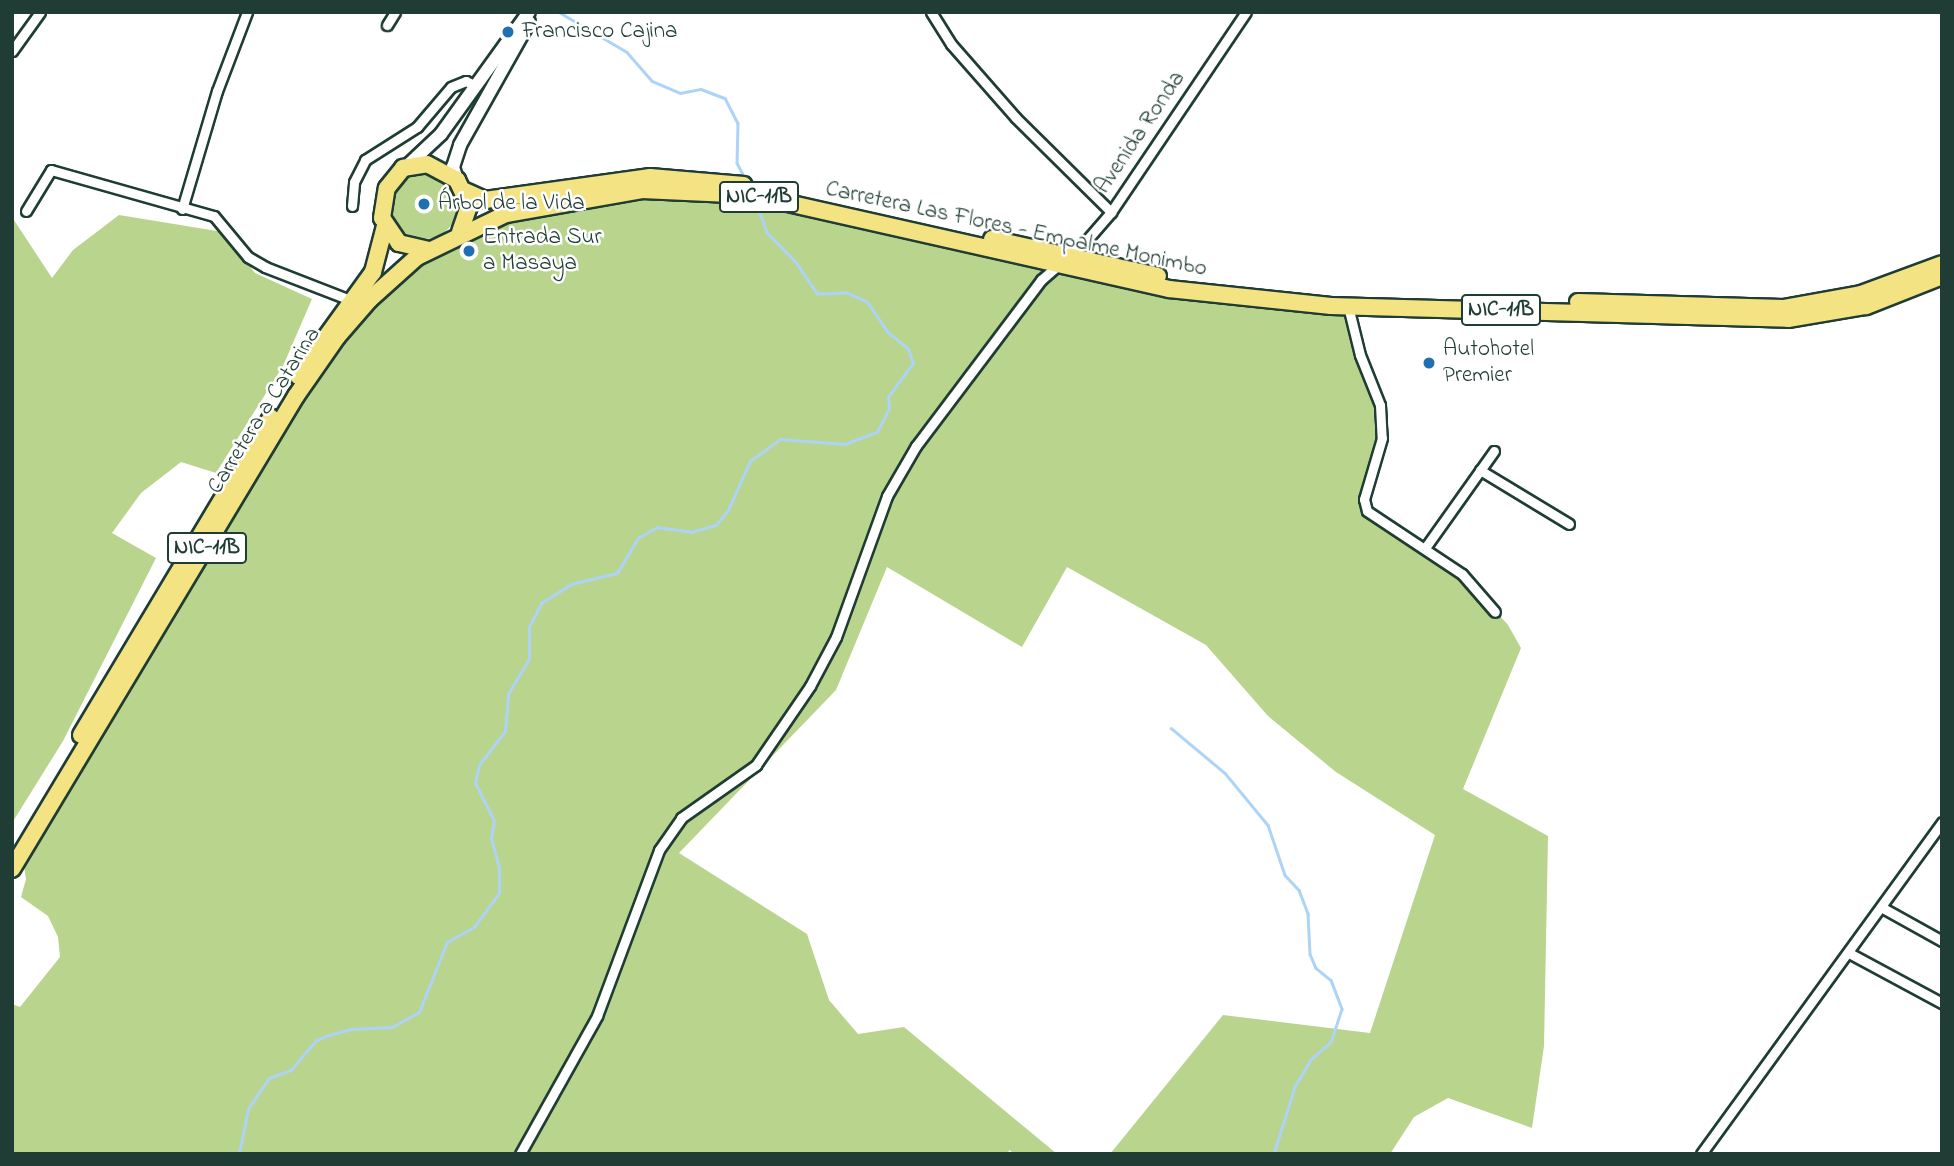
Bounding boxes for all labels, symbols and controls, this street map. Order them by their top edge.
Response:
place label: Francisco Cajina [522,18,677,46]
marker: Francisco Cajina [500,24,516,40]
street label: Avenida Ronda [1090,66,1192,200]
street label: Carretera Las Flores - Empalme Monimbo [823,176,1209,284]
road number: NIC-11B [719,180,799,214]
place label: Árbol de la Vida [438,190,585,218]
marker: Árbol de la Vida [416,196,432,212]
place label: Entrada Sur a Masaya [483,224,602,278]
marker: Entrada Sur a Masaya [461,243,477,259]
road number: NIC-11B [1461,292,1541,328]
street label: Carretera a Catarina [203,323,327,499]
place label: Autohotel Premier [1443,336,1534,390]
marker: Autohotel Premier [1421,355,1437,371]
road number: NIC-11B [167,530,247,566]

